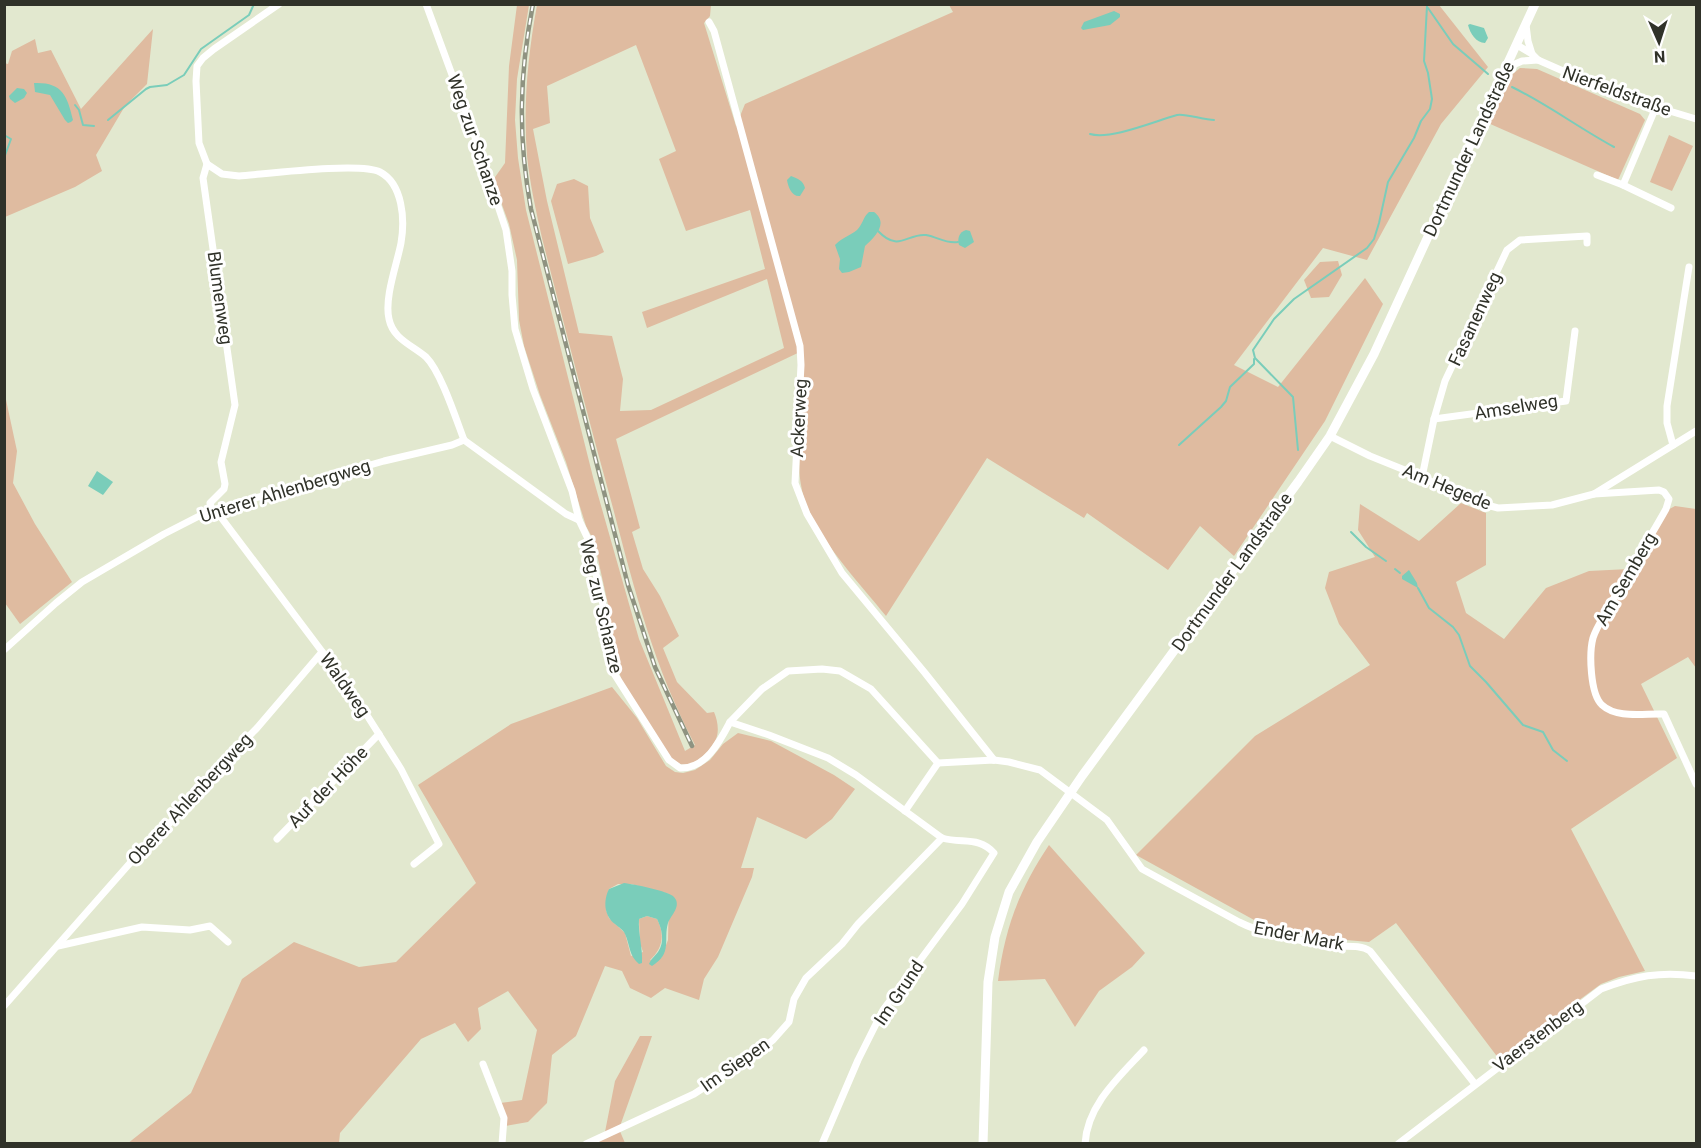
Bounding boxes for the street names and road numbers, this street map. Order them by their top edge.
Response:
street label: Dortmunder Landstraße [1419,58,1518,240]
street label: Nierfeldstraße [1560,61,1674,120]
street label: Weg zur Schanze [443,71,508,208]
street label: Blumenweg [204,250,237,346]
street label: Fasanenweg [1444,269,1505,369]
street label: Ackerweg [786,378,811,458]
street label: Amselweg [1473,390,1559,423]
street label: Unterer Ahlenbergweg [197,455,373,527]
street label: Am Hegede [1400,459,1495,514]
street label: Dortmunder Landstraße [1167,488,1296,655]
street label: Am Semberg [1591,529,1661,629]
street label: Weg zur Schanze [576,537,627,675]
street label: Waldweg [316,649,375,721]
street label: Oberer Ahlenbergweg [123,728,256,869]
street label: Auf der Höhe [284,742,372,832]
street label: Ender Mark [1252,917,1347,955]
street label: Im Grund [869,956,928,1029]
street label: Vaerstenberg [1489,995,1587,1076]
street label: Im Siepen [696,1033,773,1096]

